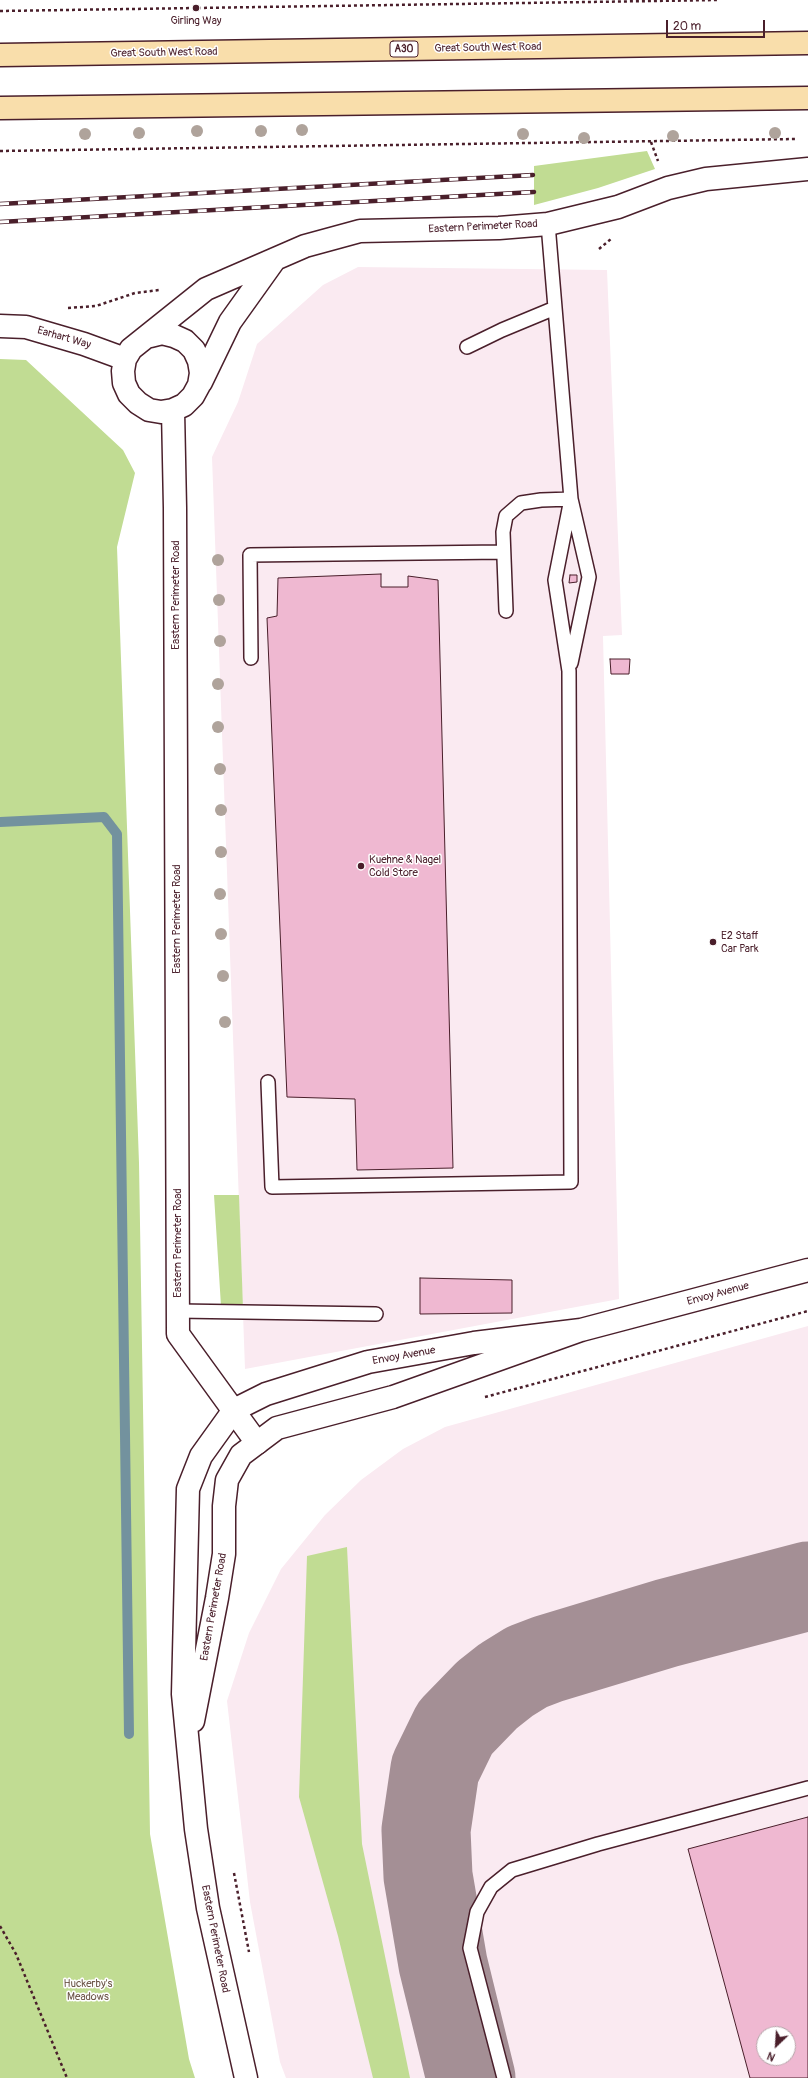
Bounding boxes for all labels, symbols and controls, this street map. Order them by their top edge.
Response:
marker: Girling Way [191,3,201,13]
scale bar [668,12,767,38]
place label: Girling Way [171,14,221,28]
text: 20 m [673,19,701,34]
street label: Great South West Road [434,40,542,56]
road number: A30 [390,41,418,57]
street label: Great South West Road [110,45,218,61]
street label: Eastern Perimeter Road [428,218,538,236]
street label: Earhart Way [36,324,92,352]
street label: Eastern Perimeter Road [169,540,183,650]
place label: Kuehne & Nagel Cold Store [369,853,441,879]
marker: Kuehne & Nagel Cold Store [356,861,366,871]
street label: Eastern Perimeter Road [170,864,184,974]
place label: E2 Staff Car Park [721,929,758,955]
marker: E2 Staff Car Park [708,937,718,947]
street label: Eastern Perimeter Road [171,1188,185,1298]
street label: Envoy Avenue [686,1279,750,1309]
street label: Envoy Avenue [371,1344,437,1368]
street label: Eastern Perimeter Road [198,1552,230,1662]
street label: Eastern Perimeter Road [198,1884,232,1994]
park label: Huckerby's Meadows [64,1977,112,2003]
north arrow [756,2026,796,2066]
text: N [765,2049,777,2064]

